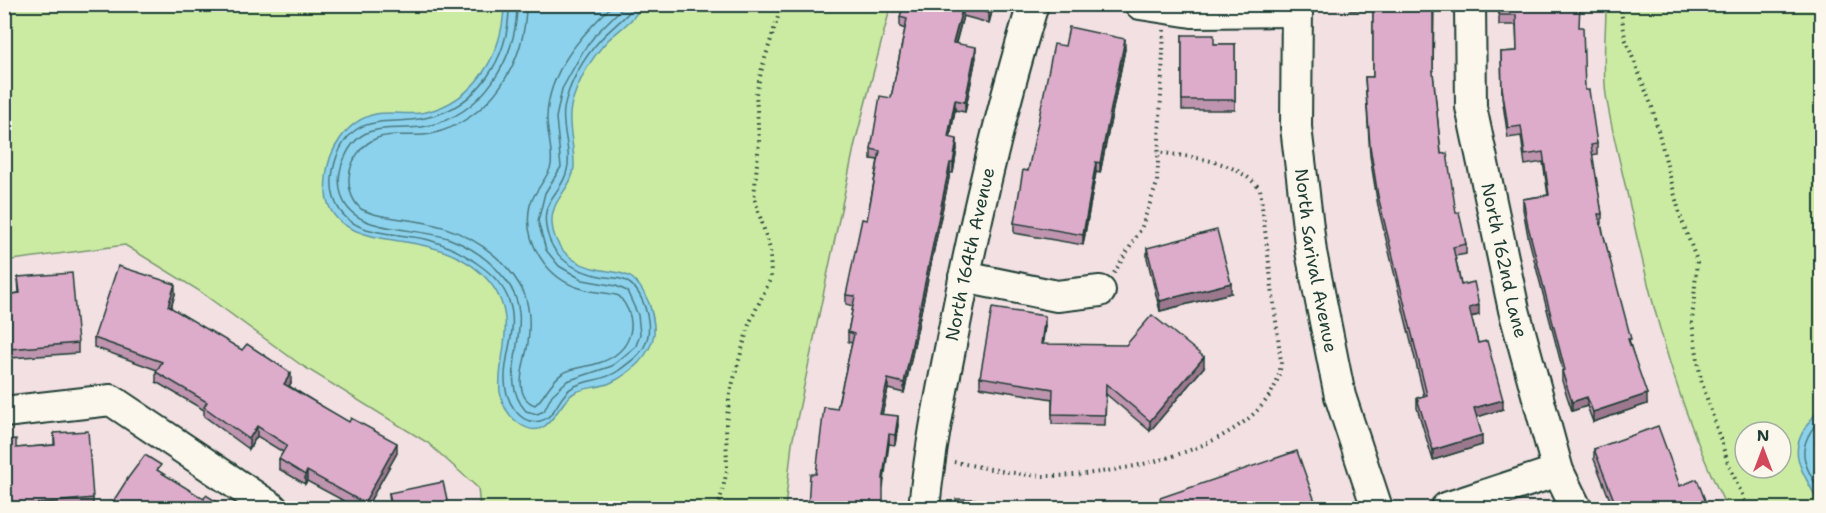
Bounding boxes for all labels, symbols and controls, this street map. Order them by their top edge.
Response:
street label: North 164th Avenue [940,165,1000,343]
street label: North Sarival Avenue [1289,167,1343,355]
street label: North 162nd Lane [1475,181,1533,341]
north arrow [1733,420,1793,480]
text: N [1757,425,1769,446]

